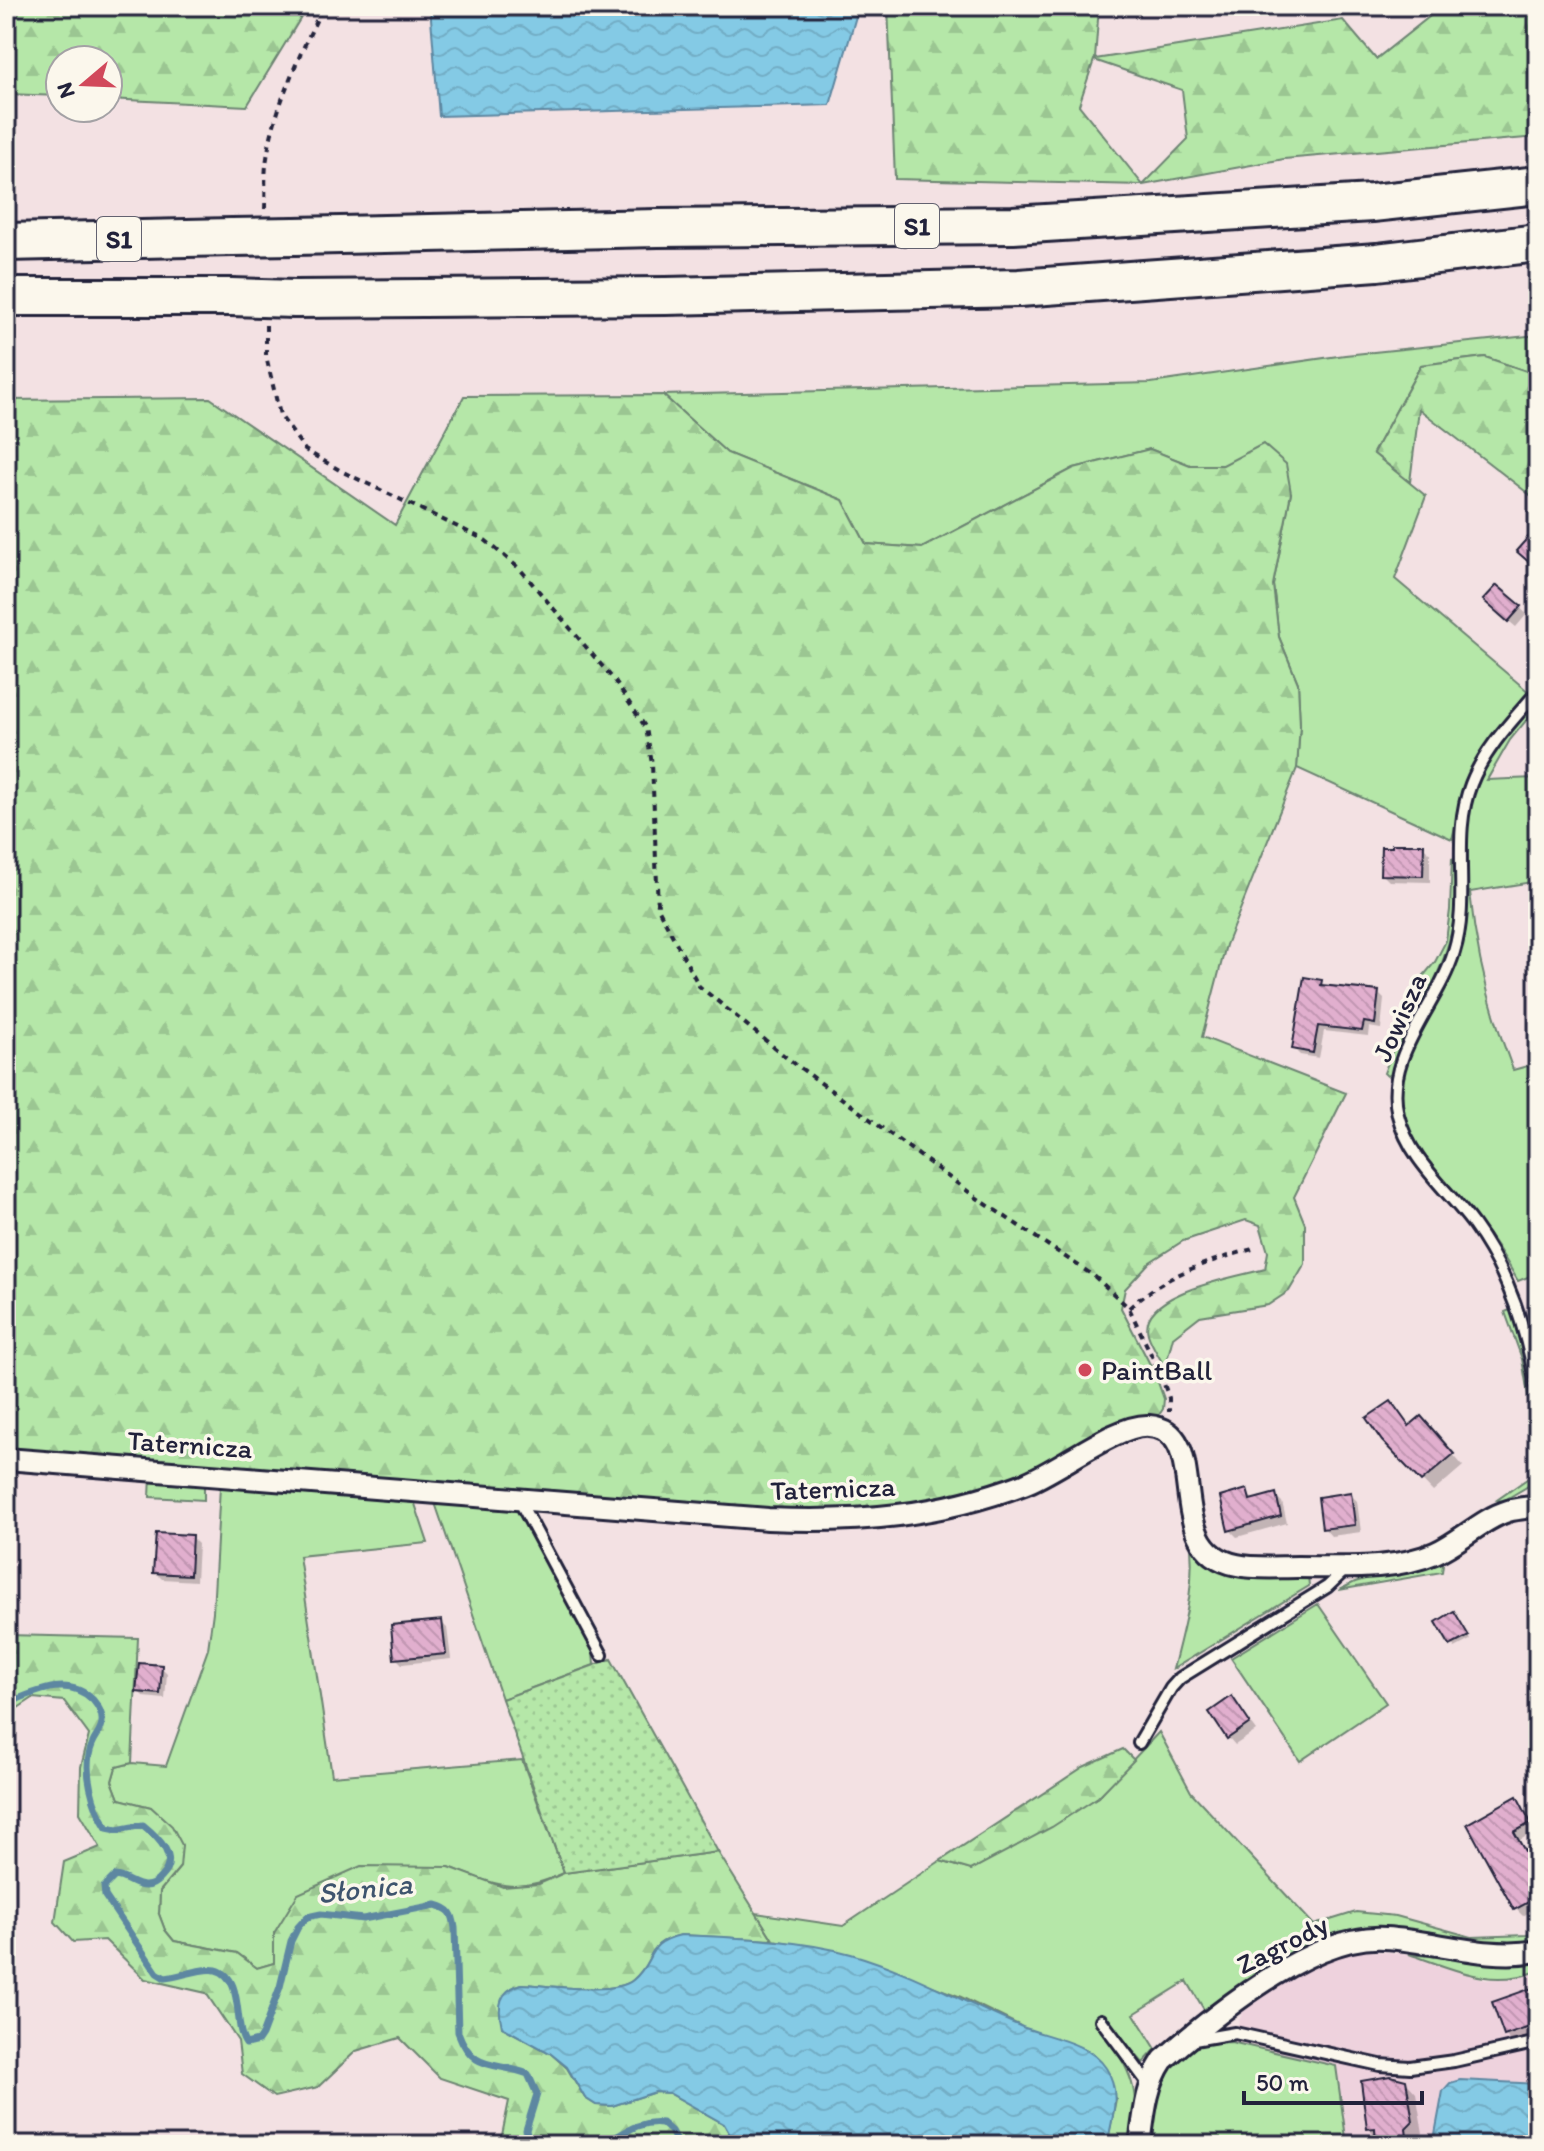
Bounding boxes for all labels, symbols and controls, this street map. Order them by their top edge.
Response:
north arrow [44,44,124,124]
text: N [50,79,81,102]
road number: S1 [895,204,939,248]
road number: S1 [97,217,141,261]
street label: Jowisza [1364,967,1434,1067]
place label: PaintBall [1101,1353,1212,1387]
marker: PaintBall [1076,1361,1094,1379]
street label: Taternicza [126,1423,254,1465]
street label: Taternicza [770,1469,897,1507]
water label: Słonica [316,1865,414,1911]
street label: Zagrody [1231,1907,1333,1981]
scale bar [1244,2055,1422,2105]
text: 50 m [1256,2068,1309,2097]

